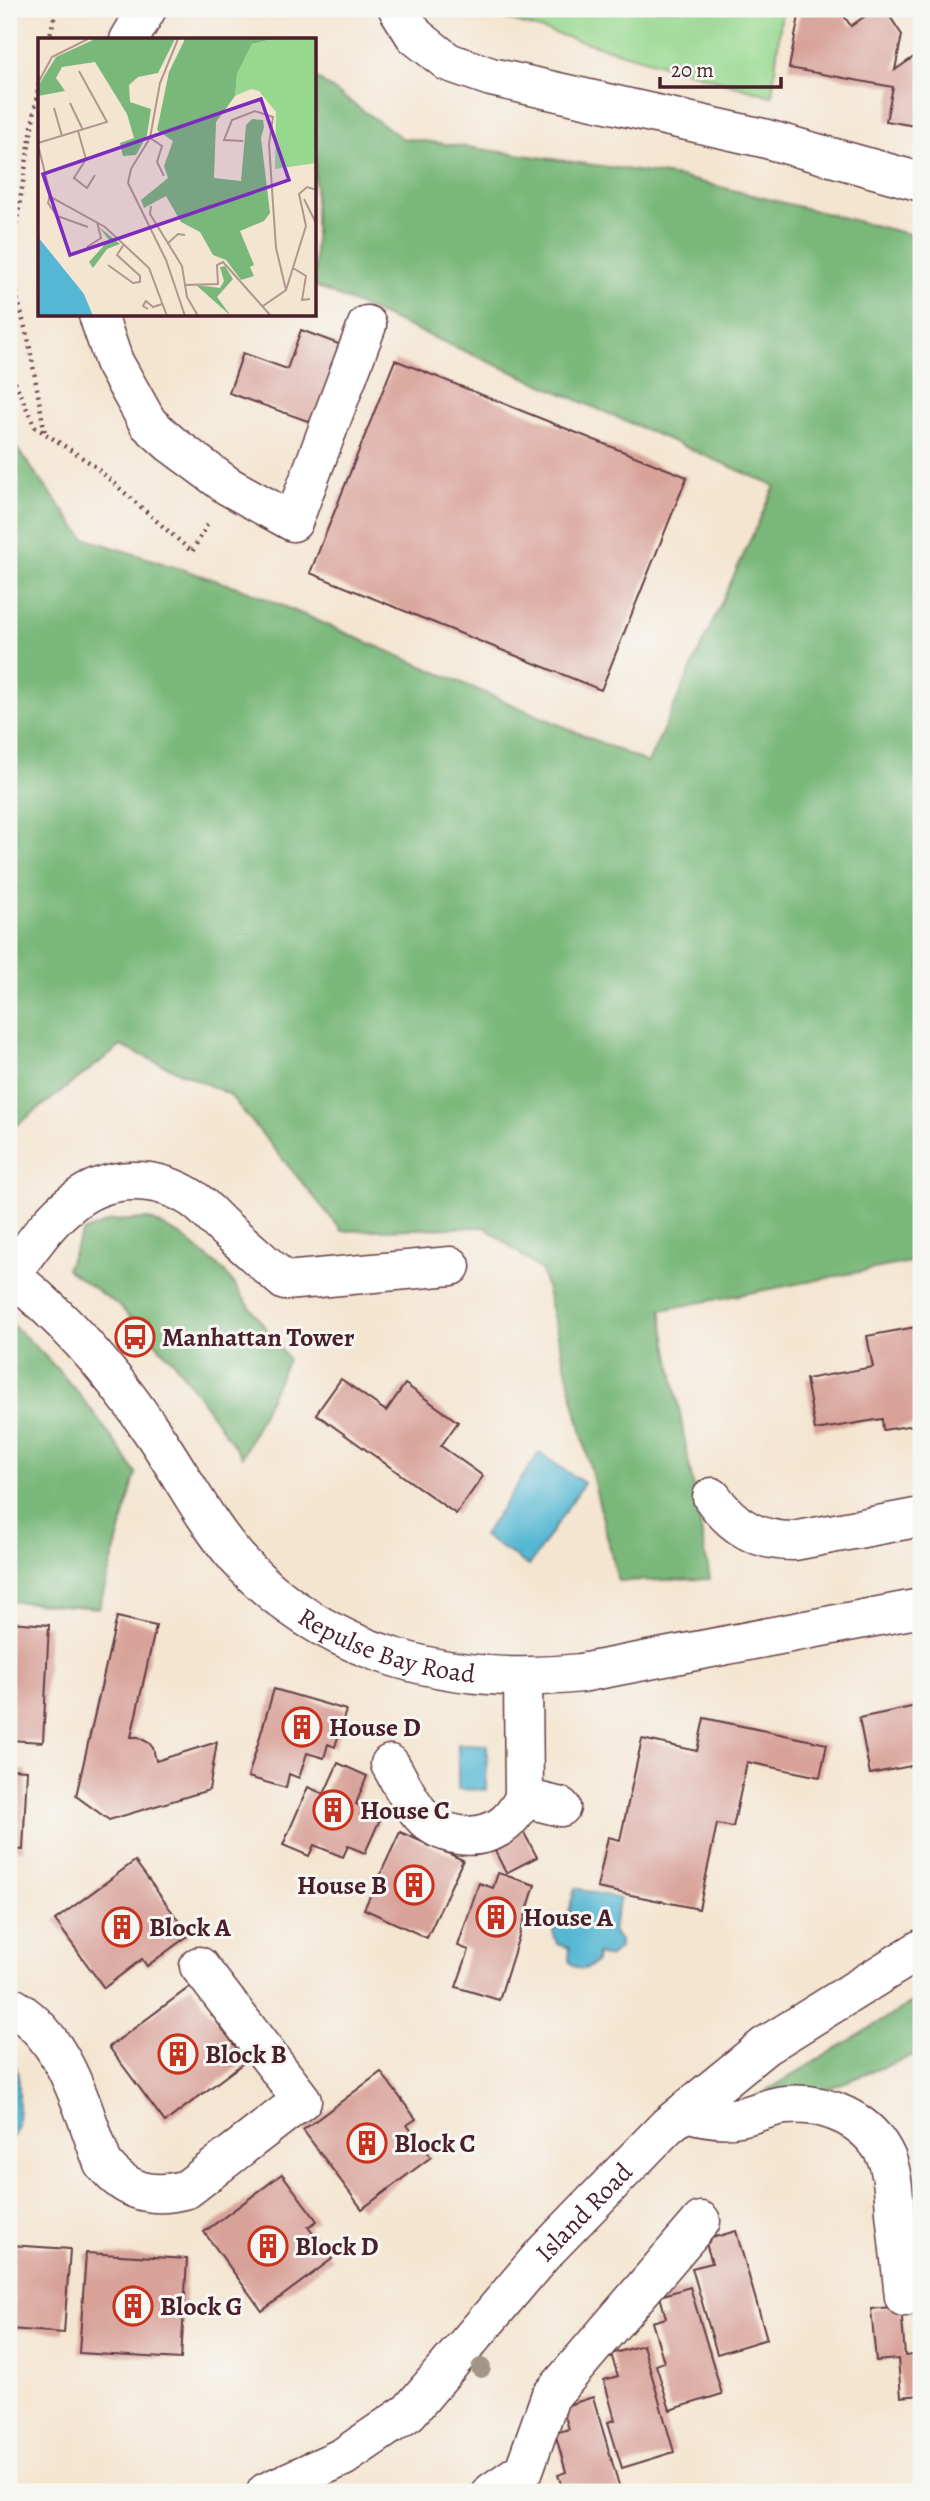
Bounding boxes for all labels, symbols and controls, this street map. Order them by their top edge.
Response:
inset map [38,38,317,317]
scale bar [660,46,781,90]
text: 20 m [671,56,714,84]
bus stop icon: Manhattan Tower [114,1316,156,1358]
place label: Manhattan Tower [162,1320,355,1355]
street label: Repulse Bay Road [291,1599,477,1692]
building icon: House D [281,1706,323,1748]
place label: House D [329,1710,421,1745]
building icon: House C [312,1789,354,1831]
place label: House C [360,1793,450,1828]
building icon: House B [393,1864,435,1906]
place label: House B [297,1868,387,1903]
building icon: House A [475,1896,517,1938]
place label: House A [523,1900,614,1935]
building icon: Block A [101,1906,143,1948]
place label: Block A [149,1910,232,1945]
building icon: Block B [157,2033,199,2075]
place label: Block B [205,2037,287,2072]
building icon: Block C [346,2122,388,2164]
place label: Block C [394,2126,476,2161]
street label: Island Road [528,2155,640,2270]
building icon: Block D [247,2225,289,2267]
place label: Block D [295,2229,379,2264]
building icon: Block G [112,2285,154,2327]
place label: Block G [160,2289,243,2324]

